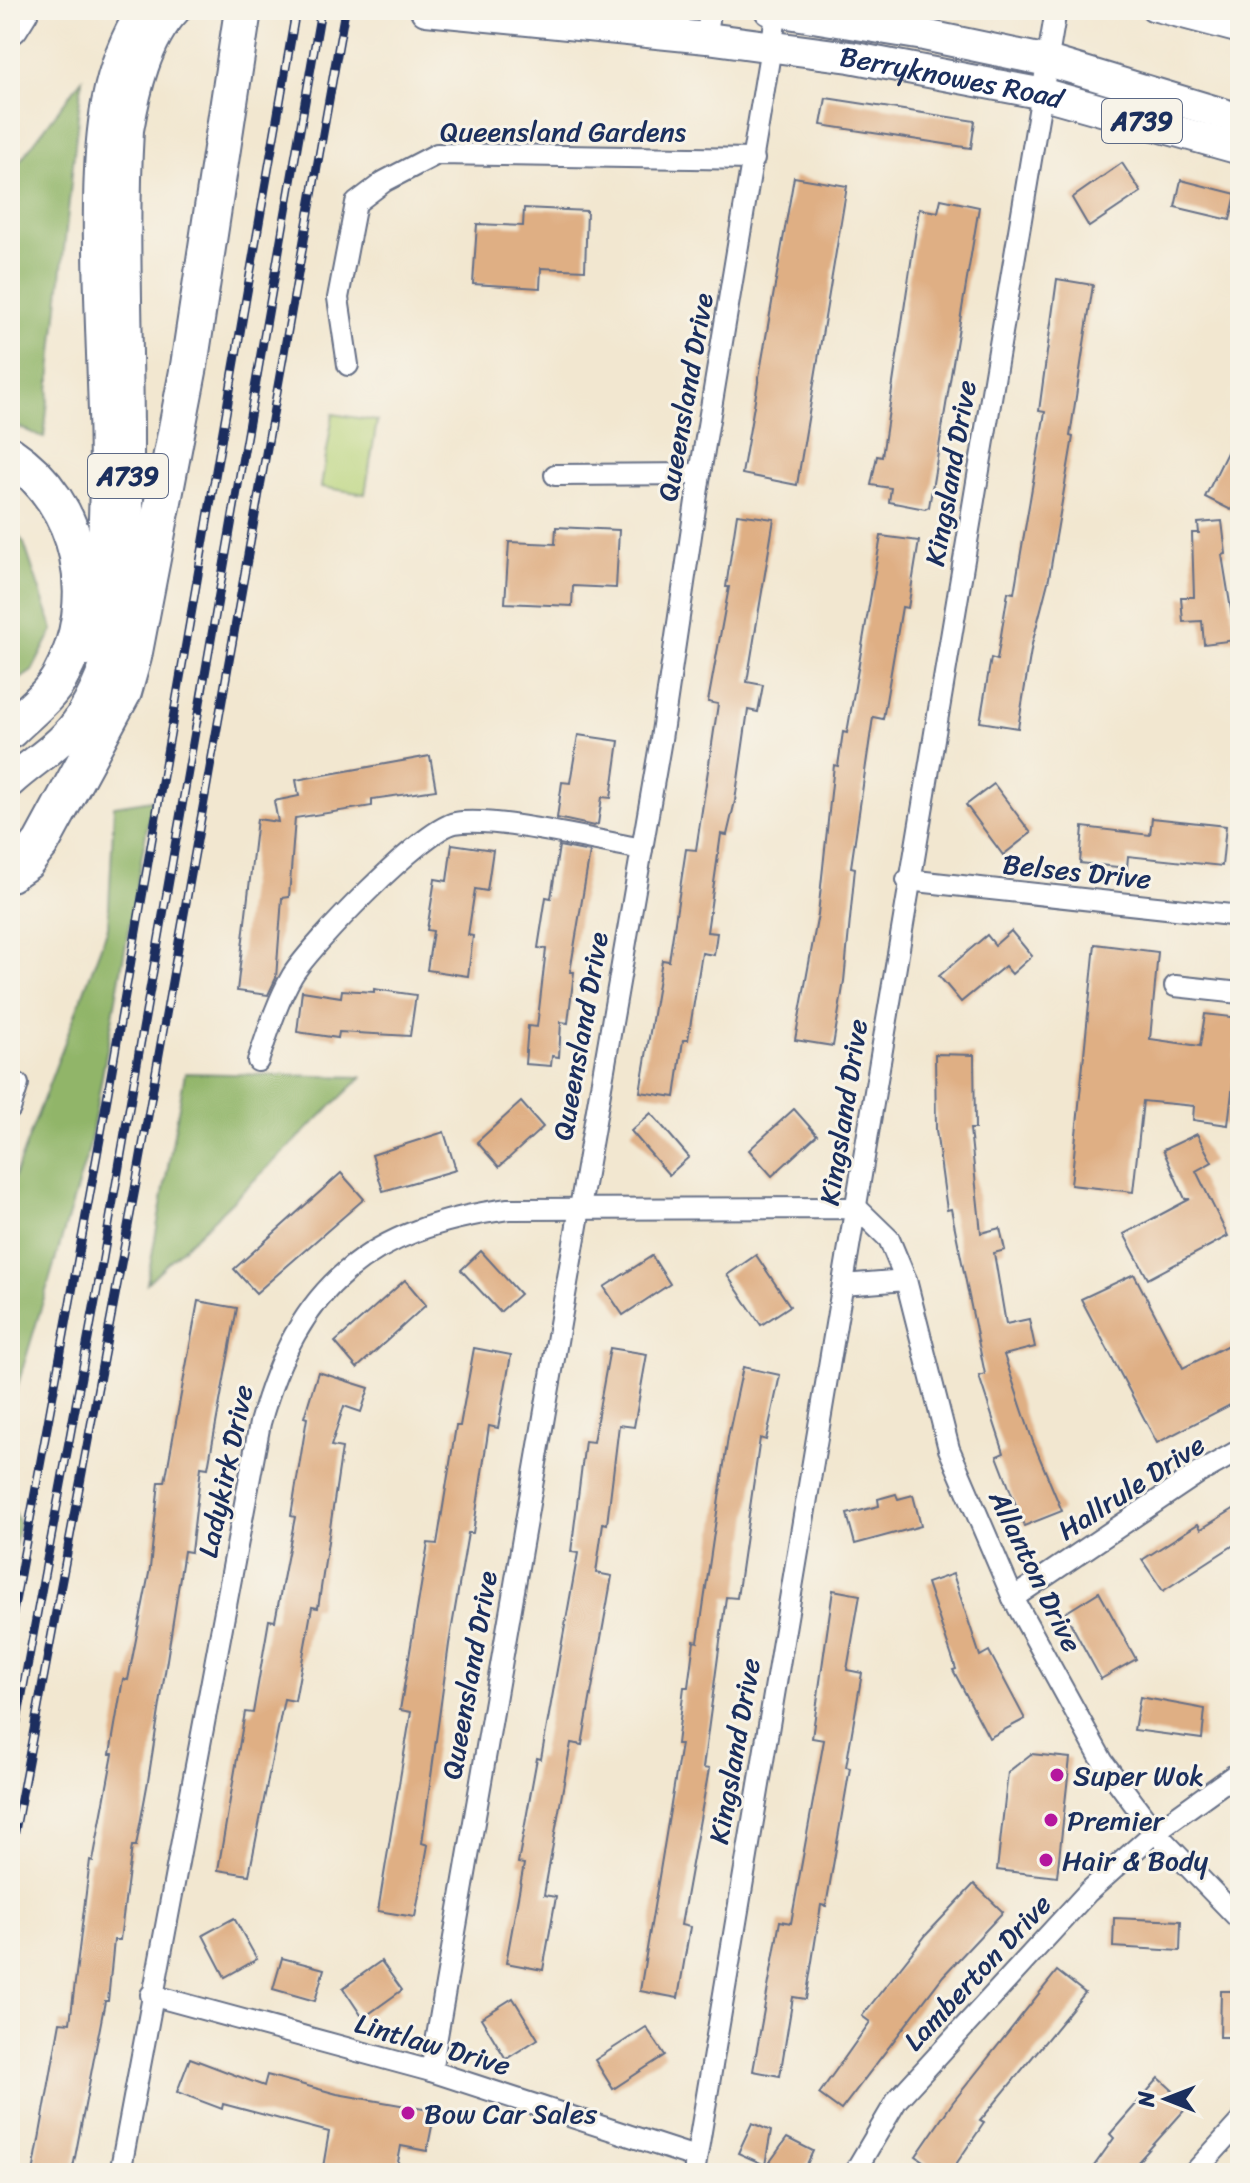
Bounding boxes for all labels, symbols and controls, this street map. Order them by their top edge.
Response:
street label: Berryknowes Road [837,32,1071,124]
road number: A739 [1102,99,1182,143]
street label: Queensland Gardens [440,107,687,156]
street label: Queensland Drive [643,289,728,505]
street label: Kingsland Drive [910,376,991,570]
road number: A739 [88,454,168,498]
street label: Belses Drive [1000,839,1154,904]
street label: Queensland Drive [538,928,623,1144]
street label: Kingsland Drive [805,1015,882,1209]
street label: Ladykirk Drive [183,1380,268,1562]
street label: Hallrule Drive [1047,1421,1215,1554]
street label: Allanton Drive [975,1481,1096,1661]
street label: Queensland Drive [427,1567,512,1783]
street label: Kingsland Drive [694,1654,775,1848]
place label: Super Wok [1073,1751,1204,1800]
marker: Super Wok [1048,1766,1066,1784]
place label: Premier [1067,1796,1166,1845]
marker: Premier [1042,1811,1060,1829]
place label: Hair & Body [1062,1836,1209,1885]
marker: Hair & Body [1037,1851,1055,1869]
street label: Lamberton Drive [891,1882,1064,2063]
street label: Lintlaw Drive [349,1999,517,2090]
north arrow [1126,2059,1206,2139]
place label: Bow Car Sales [424,2089,597,2138]
text: N [1127,2091,1166,2108]
marker: Bow Car Sales [399,2104,417,2122]

